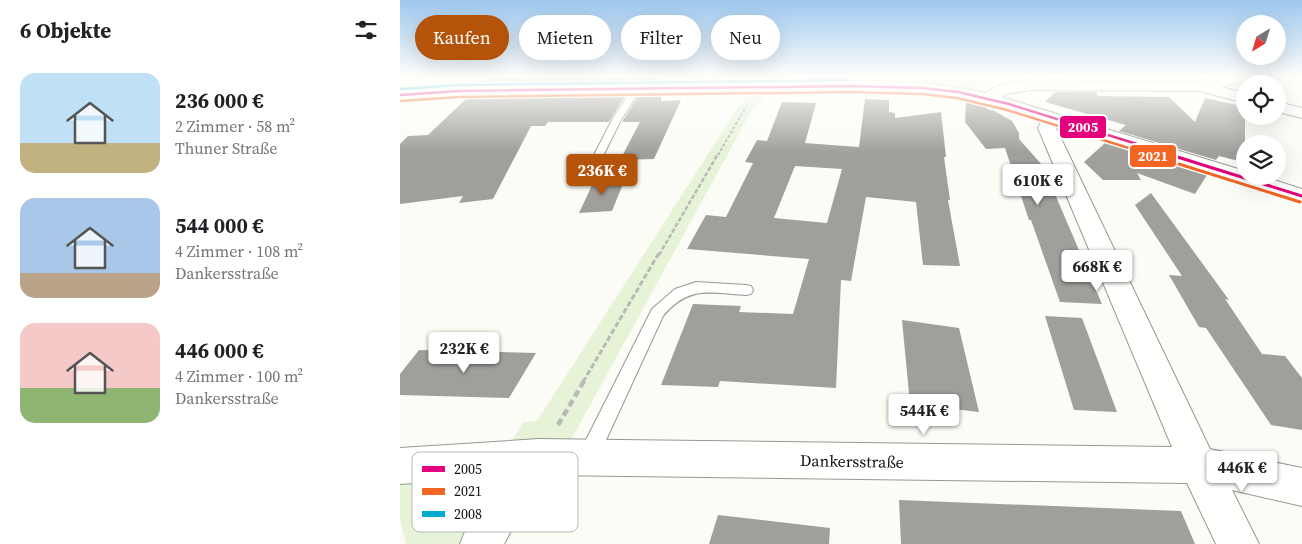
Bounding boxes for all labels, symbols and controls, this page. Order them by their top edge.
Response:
chip: Kaufen [415,15,509,60]
chip: Mieten [519,15,611,60]
chip: Filter [621,15,701,60]
chip: Neu [711,15,780,60]
north arrow [1236,15,1286,65]
map controls [1236,15,1286,185]
text: 6 Objekte [20,16,111,45]
icon: filters [352,16,380,44]
button: locate [1236,75,1286,125]
text: 236 000 € [175,86,264,115]
icon: home [60,93,120,153]
text: 2 Zimmer · 58 m² [175,115,295,137]
line badge: 2005 [1059,115,1107,139]
text: 2005 [1068,117,1099,137]
button: layers [1236,135,1286,185]
text: Thuner Straße [175,137,277,159]
line badge: 2021 [1129,144,1177,168]
text: 2021 [1138,146,1168,166]
pin: 236K € [561,154,643,196]
text: 236K € [577,159,627,181]
pin: 610K € [997,164,1079,206]
text: 610K € [1013,169,1063,191]
text: 544 000 € [175,211,264,240]
icon: home [60,218,120,278]
text: 4 Zimmer · 108 m² [175,240,303,262]
pin: 668K € [1056,250,1138,292]
text: 668K € [1072,255,1122,277]
text: Dankersstraße [175,262,279,284]
pin: 232K € [423,332,505,374]
text: 446 000 € [175,336,264,365]
text: 232K € [439,337,489,359]
icon: home [60,343,120,403]
text: 4 Zimmer · 100 m² [175,365,303,387]
text: Dankersstraße [175,387,279,409]
pin: 544K € [883,394,965,436]
text: 544K € [899,399,949,421]
street label: Dankersstraße [800,449,904,473]
pin: 446K € [1201,450,1283,493]
legend [412,452,578,532]
text: 446K € [1217,456,1267,478]
text: 2005 [454,459,482,479]
text: 2021 [454,481,482,501]
text: 2008 [454,504,482,524]

